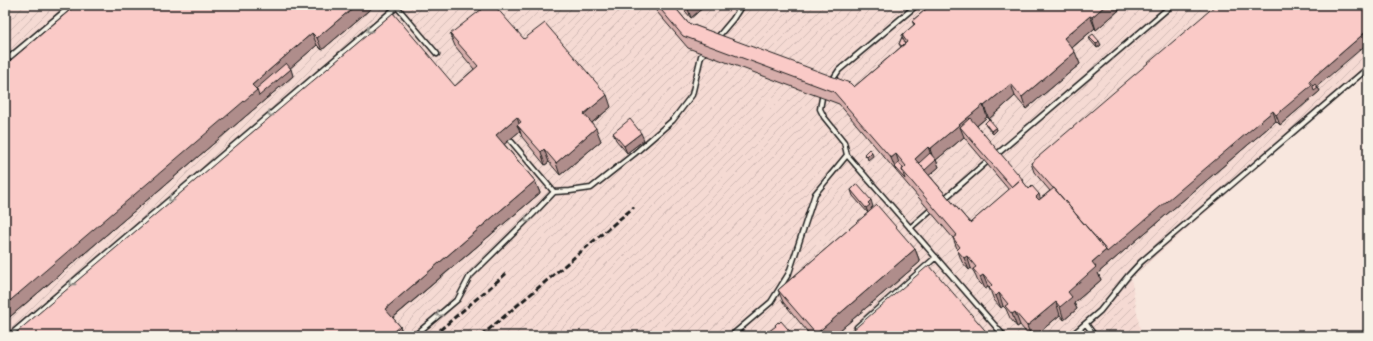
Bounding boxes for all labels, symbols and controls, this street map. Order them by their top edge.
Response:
one-way arrow [367,26,374,33]
one-way arrow [268,110,275,117]
one-way arrow [169,194,176,201]
one-way arrow [524,215,532,223]
one-way arrow [70,278,77,285]
one-way arrow [437,310,444,317]

